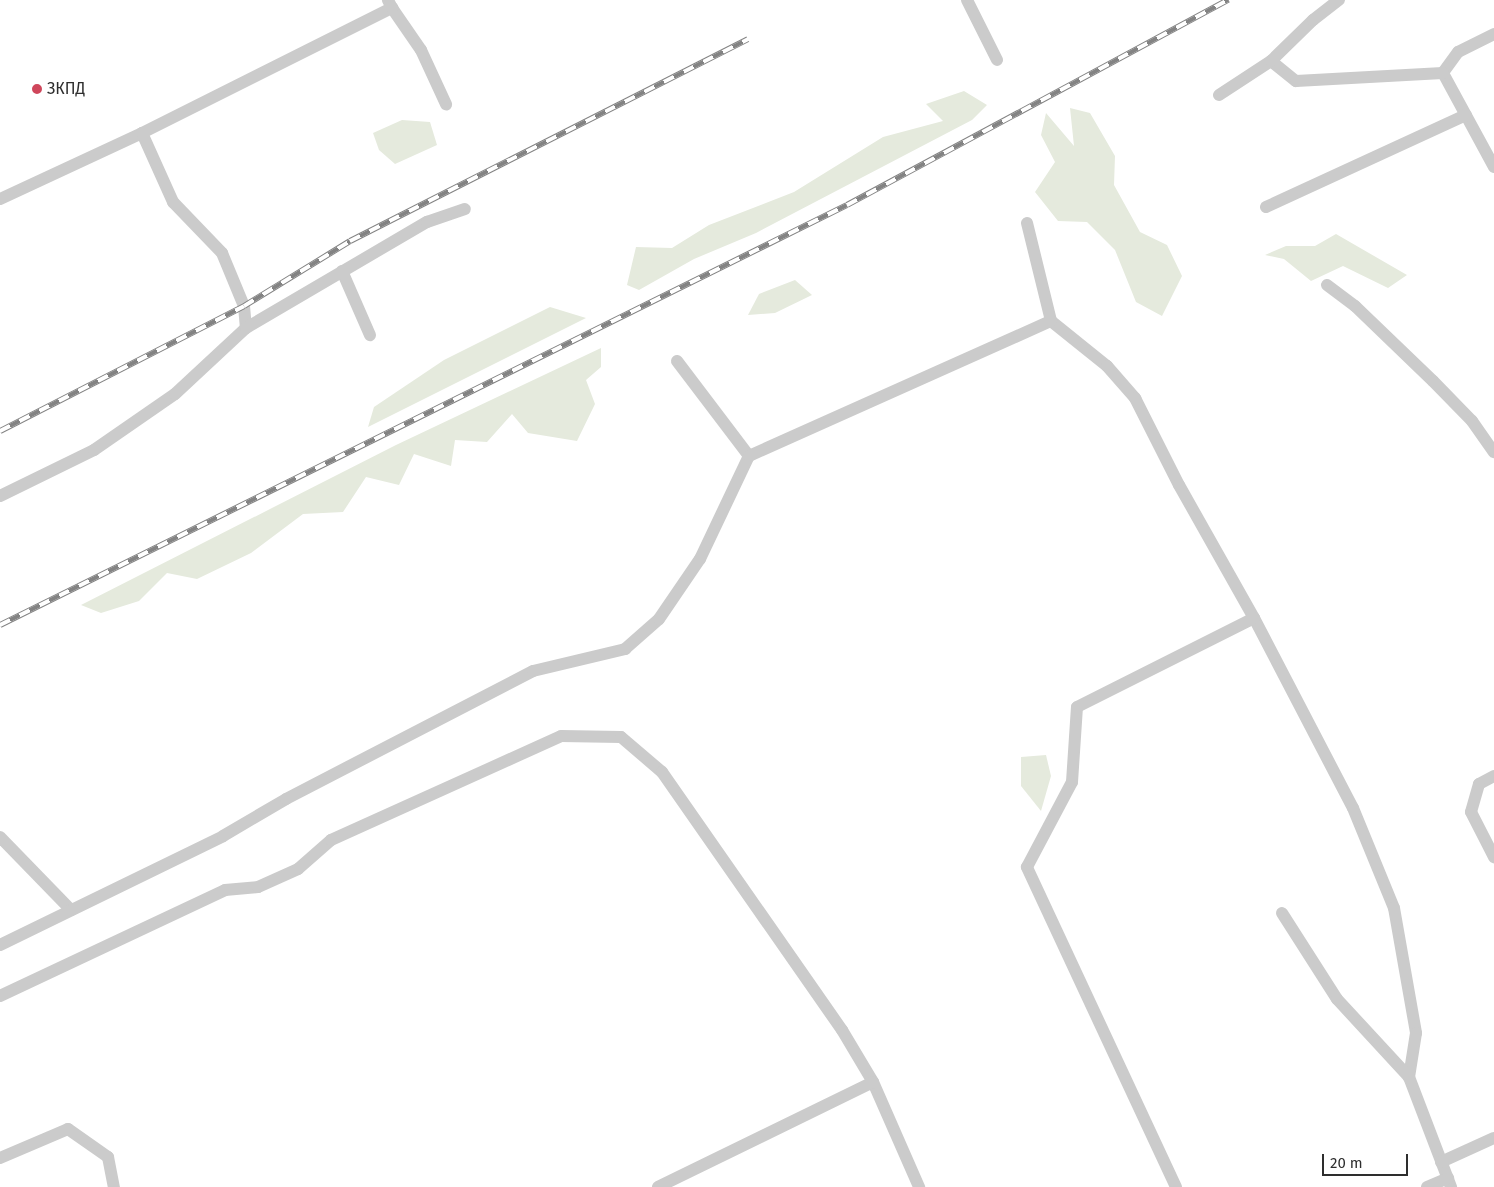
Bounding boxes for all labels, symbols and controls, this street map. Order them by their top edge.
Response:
place label: ЗКПД [47,79,85,99]
marker: ЗКПД [31,83,43,95]
scale bar [1324,1144,1410,1176]
text: 20 m [1330,1154,1363,1172]

